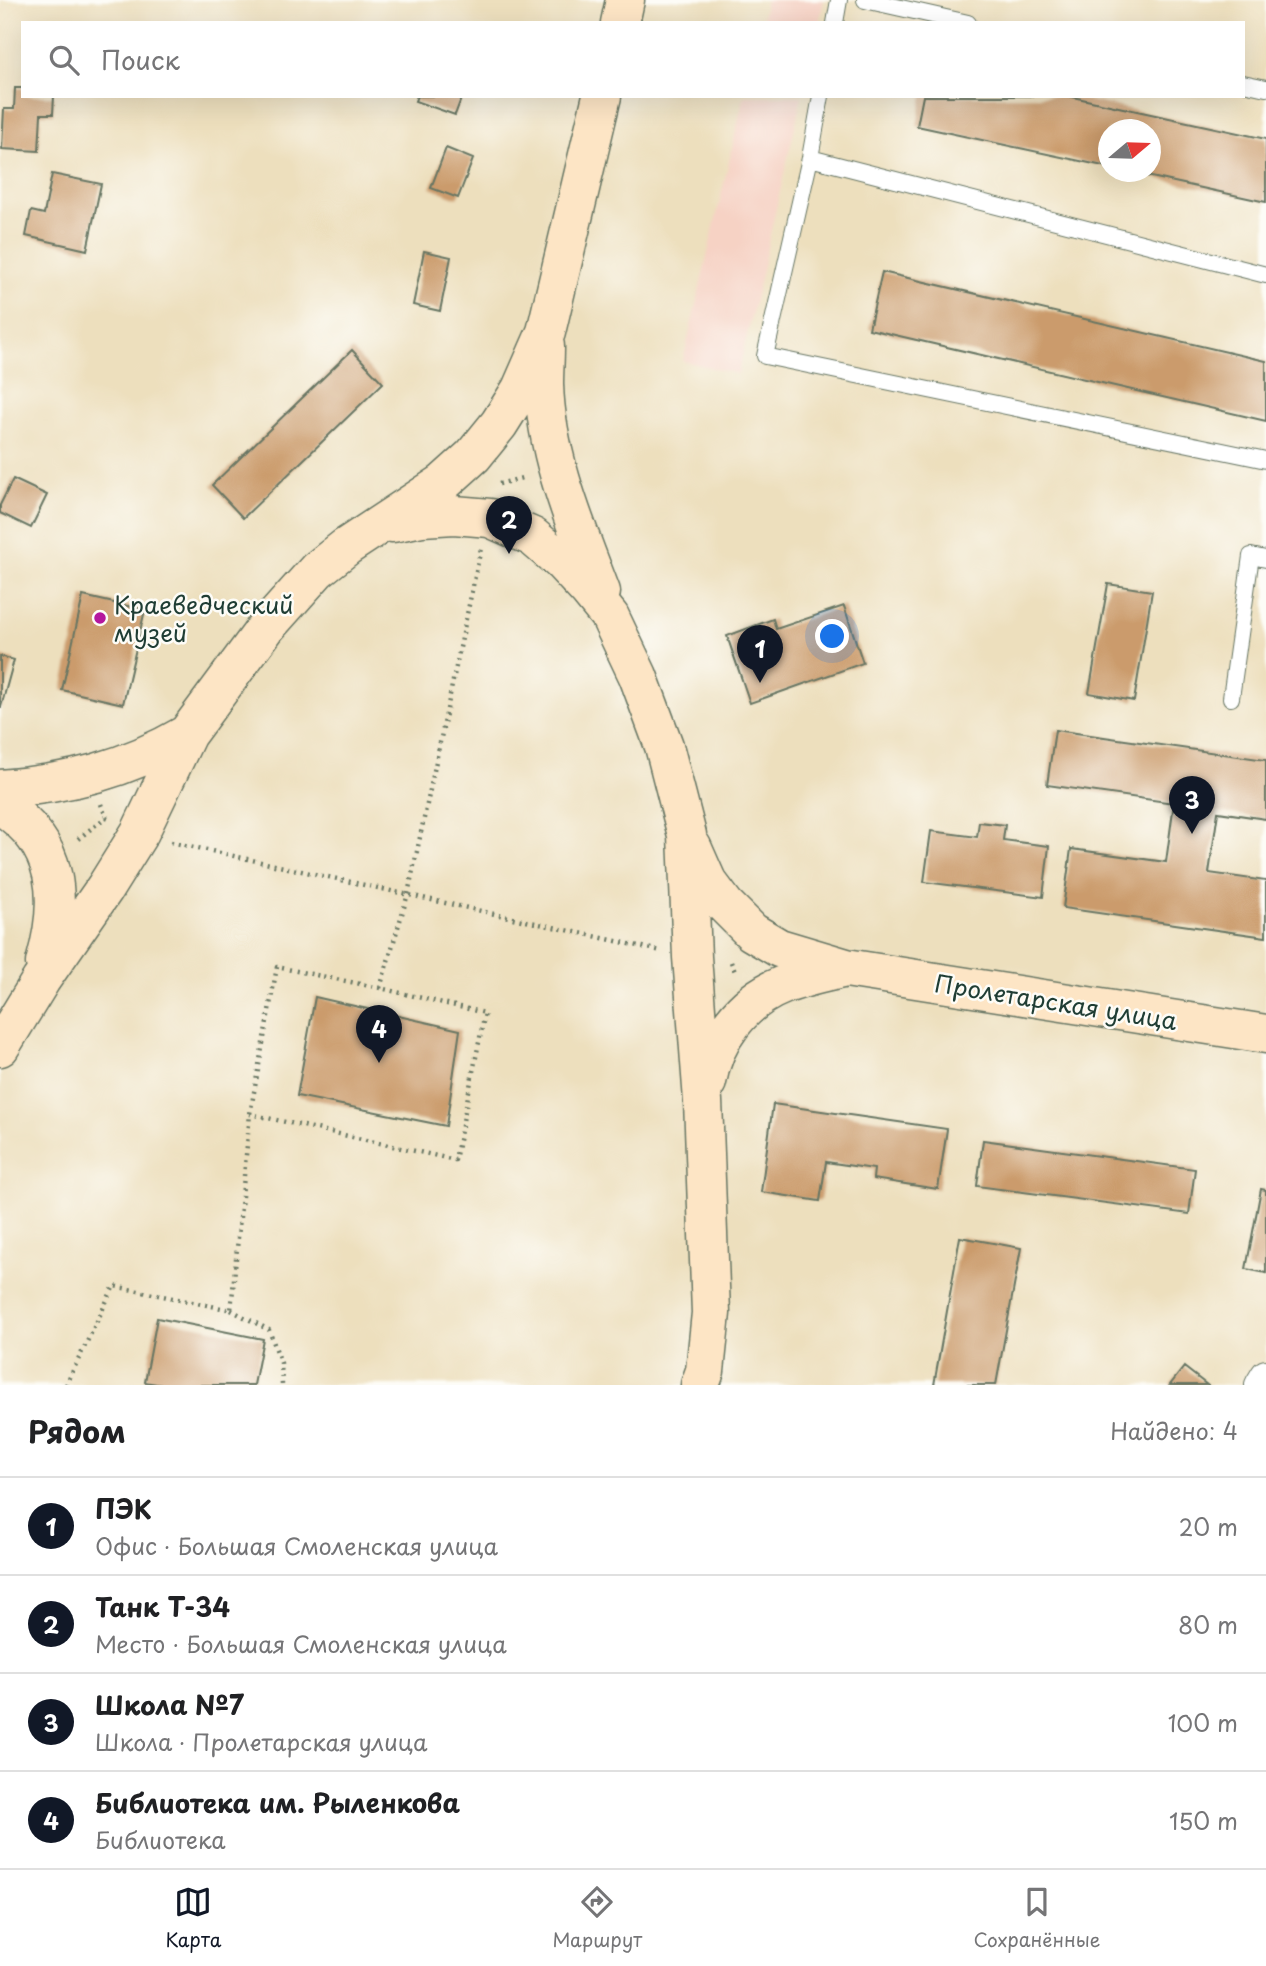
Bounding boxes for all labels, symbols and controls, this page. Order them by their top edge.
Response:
search box [21,21,1245,98]
text: Поиск [101,40,180,79]
icon: search [45,41,83,79]
north arrow [1098,119,1161,182]
pin: 2 [486,496,532,554]
place label: Краеведческий музей [114,586,294,650]
marker: Краеведческий музей [92,610,108,626]
your location [815,619,849,653]
pin: 1 [737,625,783,683]
pin: 3 [1169,776,1215,834]
street label: Пролетарская улица [932,964,1180,1038]
pin: 4 [356,1005,402,1063]
text: Рядом [28,1408,126,1453]
text: Найдено: 4 [1110,1413,1238,1448]
text: ПЭК [95,1489,152,1528]
text: 1 [46,1509,57,1544]
text: 20 m [1179,1509,1238,1544]
text: Офис · Большая Смоленская улица [95,1528,498,1563]
text: Танк Т-34 [95,1587,230,1626]
text: 2 [43,1607,59,1642]
text: 80 m [1178,1607,1238,1642]
text: Место · Большая Смоленская улица [95,1626,507,1661]
text: Школа №7 [95,1685,244,1724]
text: 3 [43,1705,59,1740]
text: 100 m [1168,1705,1238,1740]
text: Школа · Пролетарская улица [95,1724,427,1759]
text: Библиотека им. Рыленкова [95,1783,460,1822]
text: 4 [43,1803,59,1838]
text: 150 m [1169,1803,1238,1838]
text: Библиотека [95,1822,226,1857]
tab: Карта [166,1883,221,1953]
tab: Маршрут [552,1883,642,1953]
tab: Сохранённые [973,1883,1100,1953]

